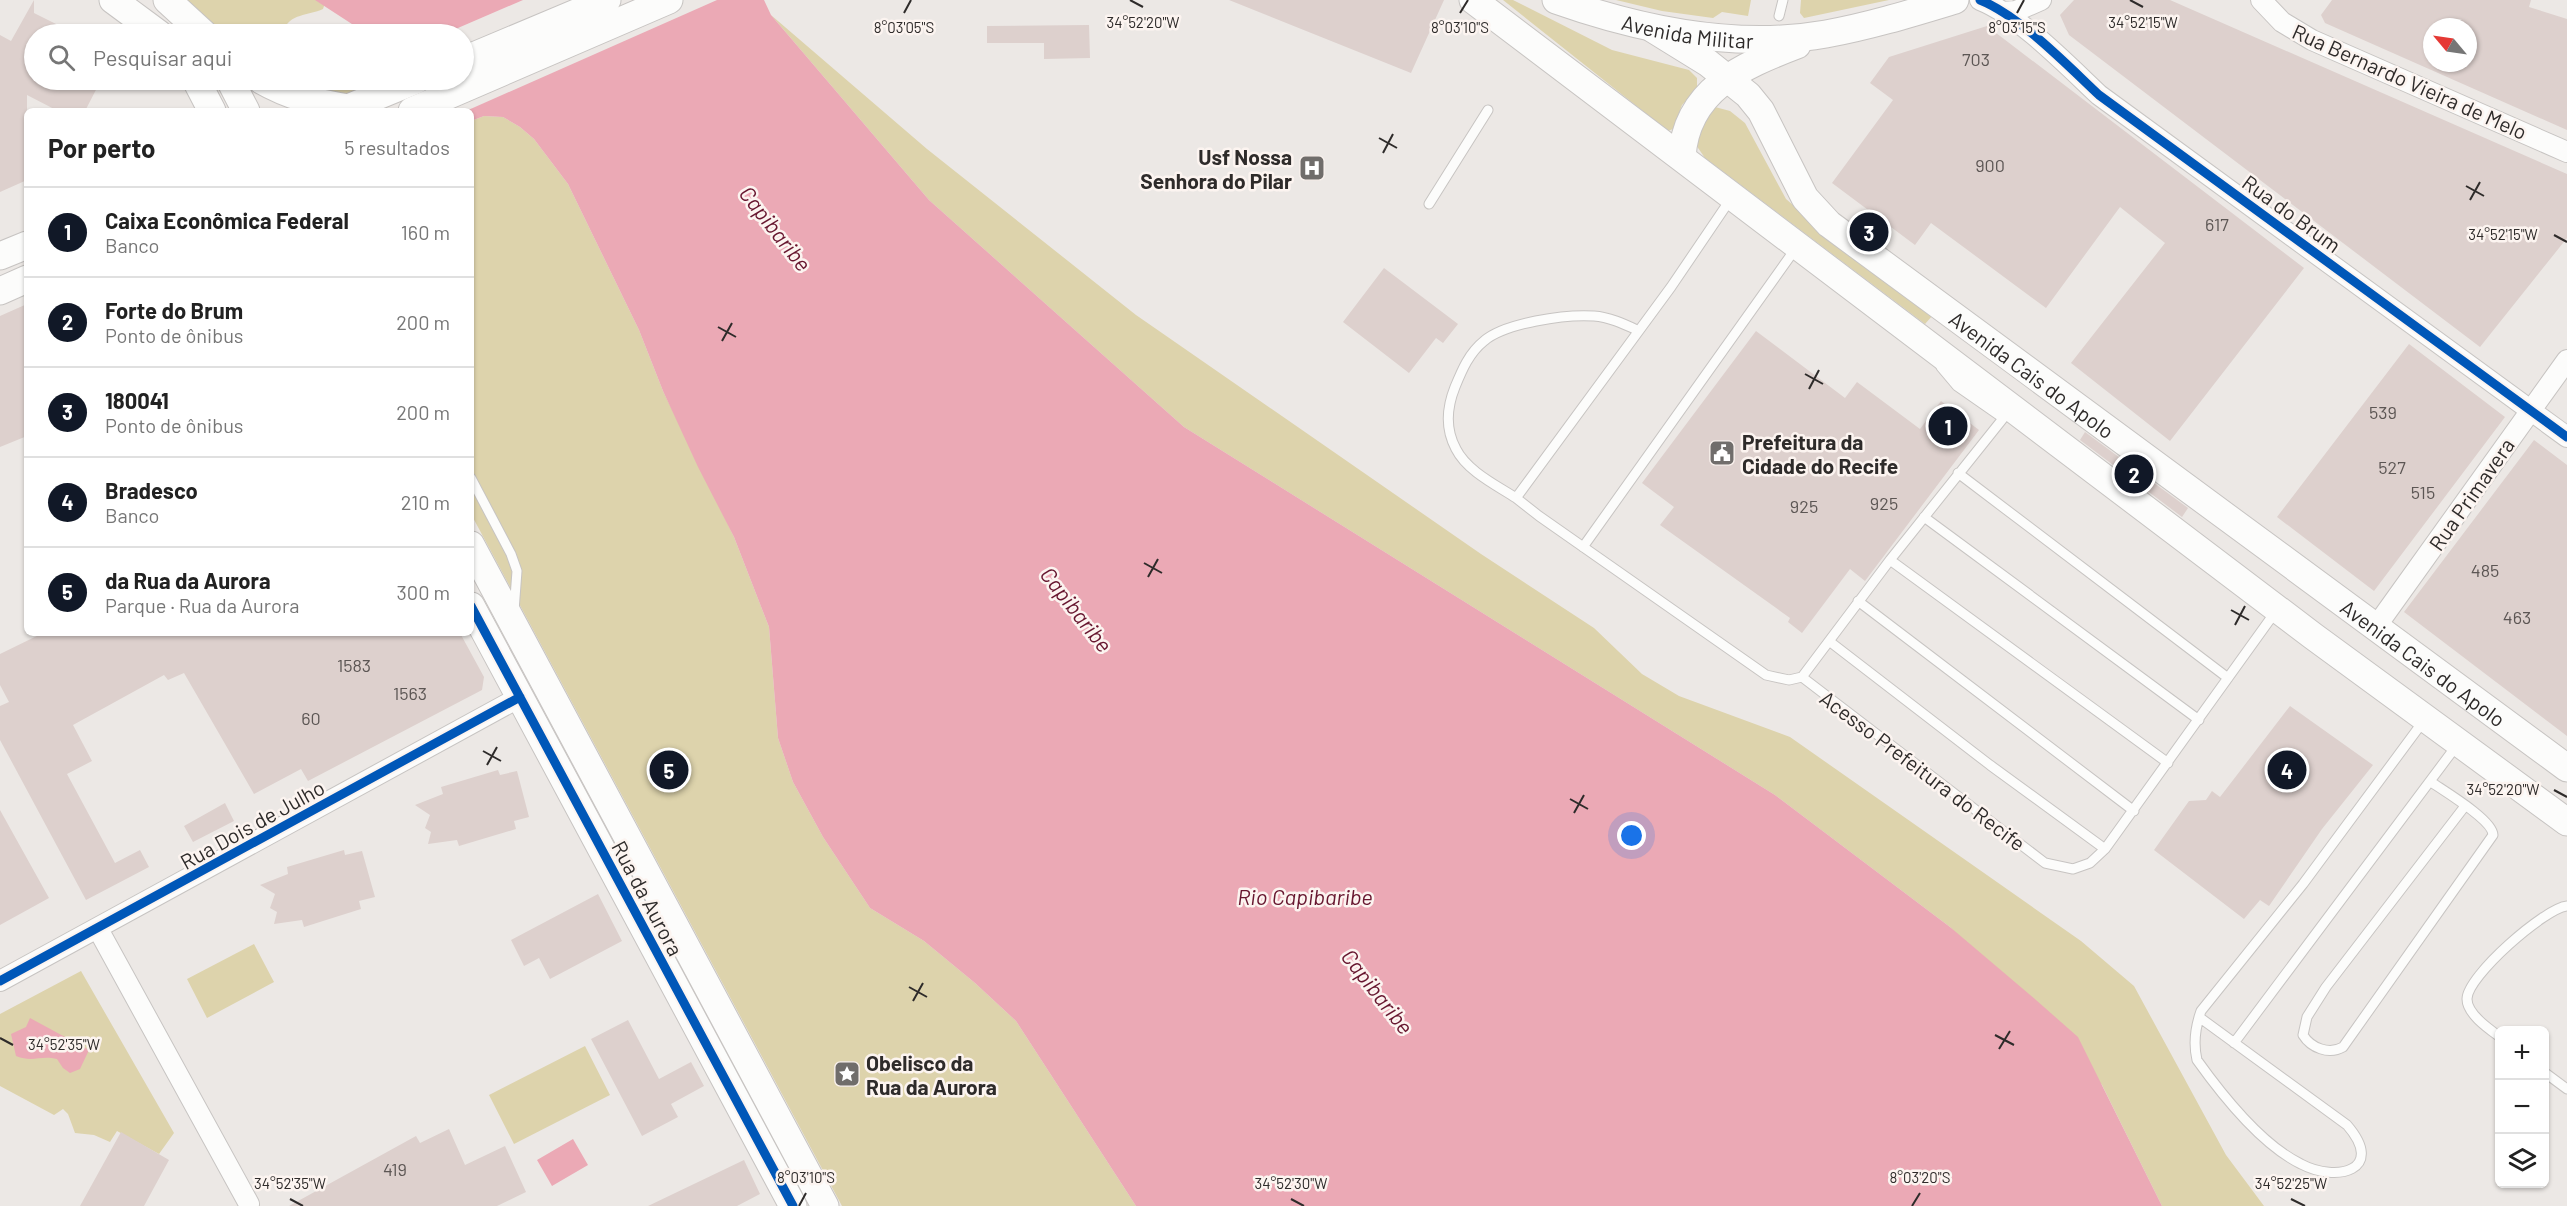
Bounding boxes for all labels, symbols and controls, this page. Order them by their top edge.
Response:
street label: Avenida Militar [1619,8,1754,52]
text: 34°52'20"W [1106,13,1180,31]
text: 34°52'15"W [2108,13,2178,31]
text: 8°03'05"S [874,18,934,36]
text: 8°03'10"S [1431,18,1489,36]
text: 8°03'15"S [1988,18,2046,36]
street label: Rua Bernardo Vieira de Melo [2289,18,2531,144]
north arrow [2423,18,2477,72]
search box [24,24,474,90]
icon: search [45,41,78,74]
text: Pesquisar aqui [93,44,232,70]
house number: 703 [1962,48,1990,70]
text: Por perto [48,132,156,163]
text: 5 resultados [344,135,450,159]
place label: Usf Nossa Senhora do Pilar [1140,144,1292,193]
hospital icon: Usf Nossa Senhora do Pilar [1297,153,1327,183]
house number: 900 [1975,154,2005,176]
street label: Rua do Brum [2238,169,2346,257]
water label: Capibaribe [735,180,817,276]
text: Caixa Econômica Federal [105,207,349,233]
pin: 3 [1850,210,1888,254]
house number: 617 [2205,213,2229,235]
text: 1 [64,220,71,244]
text: 160 m [401,220,450,244]
text: 34°52'15"W [2468,225,2538,243]
text: Banco [105,233,160,257]
text: Forte do Brum [105,297,243,323]
street label: Avenida Cais do Apolo [1945,305,2120,443]
text: 2 [62,310,73,334]
text: 200 m [396,310,450,334]
text: Ponto de ônibus [105,323,243,347]
text: 180041 [105,387,169,413]
text: 3 [62,400,73,424]
text: 200 m [396,400,450,424]
house number: 539 [2369,401,2397,423]
pin: 1 [1928,404,1968,448]
text: Ponto de ônibus [105,413,243,437]
place label: Prefeitura da Cidade do Recife [1742,429,1898,478]
street label: Rua Primavera [2423,433,2519,555]
public building icon: Prefeitura da Cidade do Recife [1707,438,1737,468]
pin: 2 [2114,452,2154,496]
house number: 527 [2378,456,2406,478]
text: Bradesco [105,477,198,503]
house number: 515 [2411,481,2435,503]
text: 4 [61,490,74,514]
text: 210 m [401,490,450,514]
house number: 925 [1870,492,1898,514]
house number: 925 [1790,495,1818,517]
text: Banco [105,503,160,527]
house number: 485 [2471,559,2499,581]
water label: Capibaribe [1036,561,1118,657]
text: da Rua da Aurora [105,567,271,593]
text: 5 [62,580,73,604]
text: 300 m [397,580,450,604]
text: Parque · Rua da Aurora [105,593,299,617]
street label: Avenida Cais do Apolo [2336,593,2511,731]
house number: 463 [2503,606,2531,628]
house number: 1583 [337,654,371,676]
house number: 1563 [393,682,427,704]
street label: Acesso Prefeitura do Recife [1815,685,2031,855]
house number: 60 [301,707,321,729]
pin: 5 [650,748,688,792]
pin: 4 [2268,748,2306,792]
street label: Rua Dois de Julho [176,774,328,874]
text: 34°52'20"W [2466,780,2540,798]
your location [1617,821,1646,850]
street label: Rua da Aurora [607,836,689,960]
water label: Rio Capibaribe [1237,883,1373,909]
water label: Capibaribe [1337,943,1419,1039]
map controls [2495,1026,2549,1188]
button: + [2495,1026,2549,1080]
text: 34°52'35"W [28,1035,100,1053]
place label: Obelisco da Rua da Aurora [866,1050,997,1099]
place icon: Obelisco da Rua da Aurora [832,1059,862,1089]
button: − [2495,1080,2549,1134]
button: layers [2495,1134,2549,1188]
house number: 419 [383,1158,407,1180]
text: 8°03'10"S [777,1168,835,1186]
text: 8°03'20"S [1890,1168,1950,1186]
text: 34°52'35"W [254,1174,326,1192]
text: 34°52'30"W [1255,1174,1327,1192]
text: 34°52'25"W [2255,1174,2327,1192]

